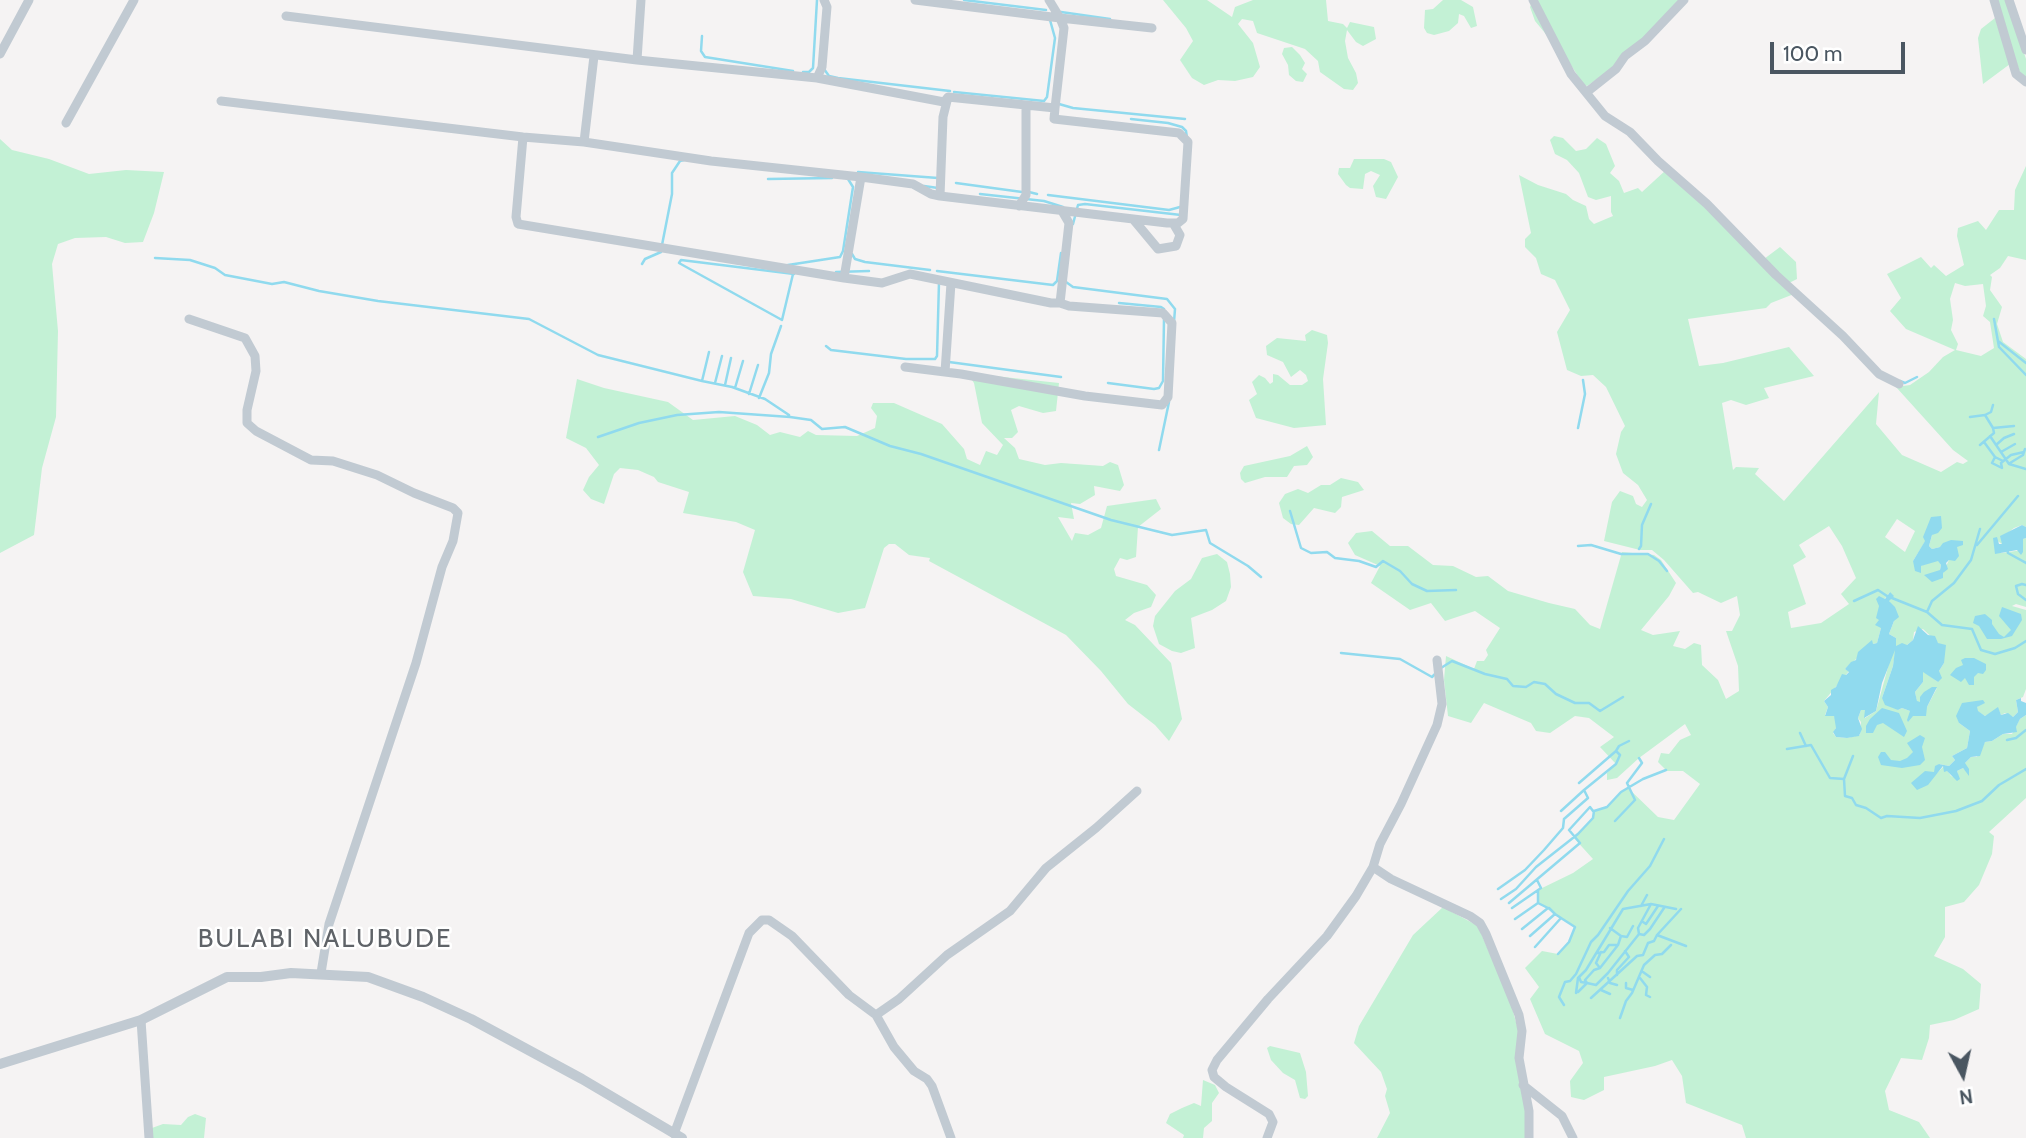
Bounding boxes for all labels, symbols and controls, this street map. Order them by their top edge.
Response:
scale bar [1774,28,1909,72]
text: 100 m [1783,41,1842,66]
district label: BULABI NALUBUDE [200,923,450,955]
north arrow [1928,1040,1998,1110]
text: N [1958,1084,1974,1109]

